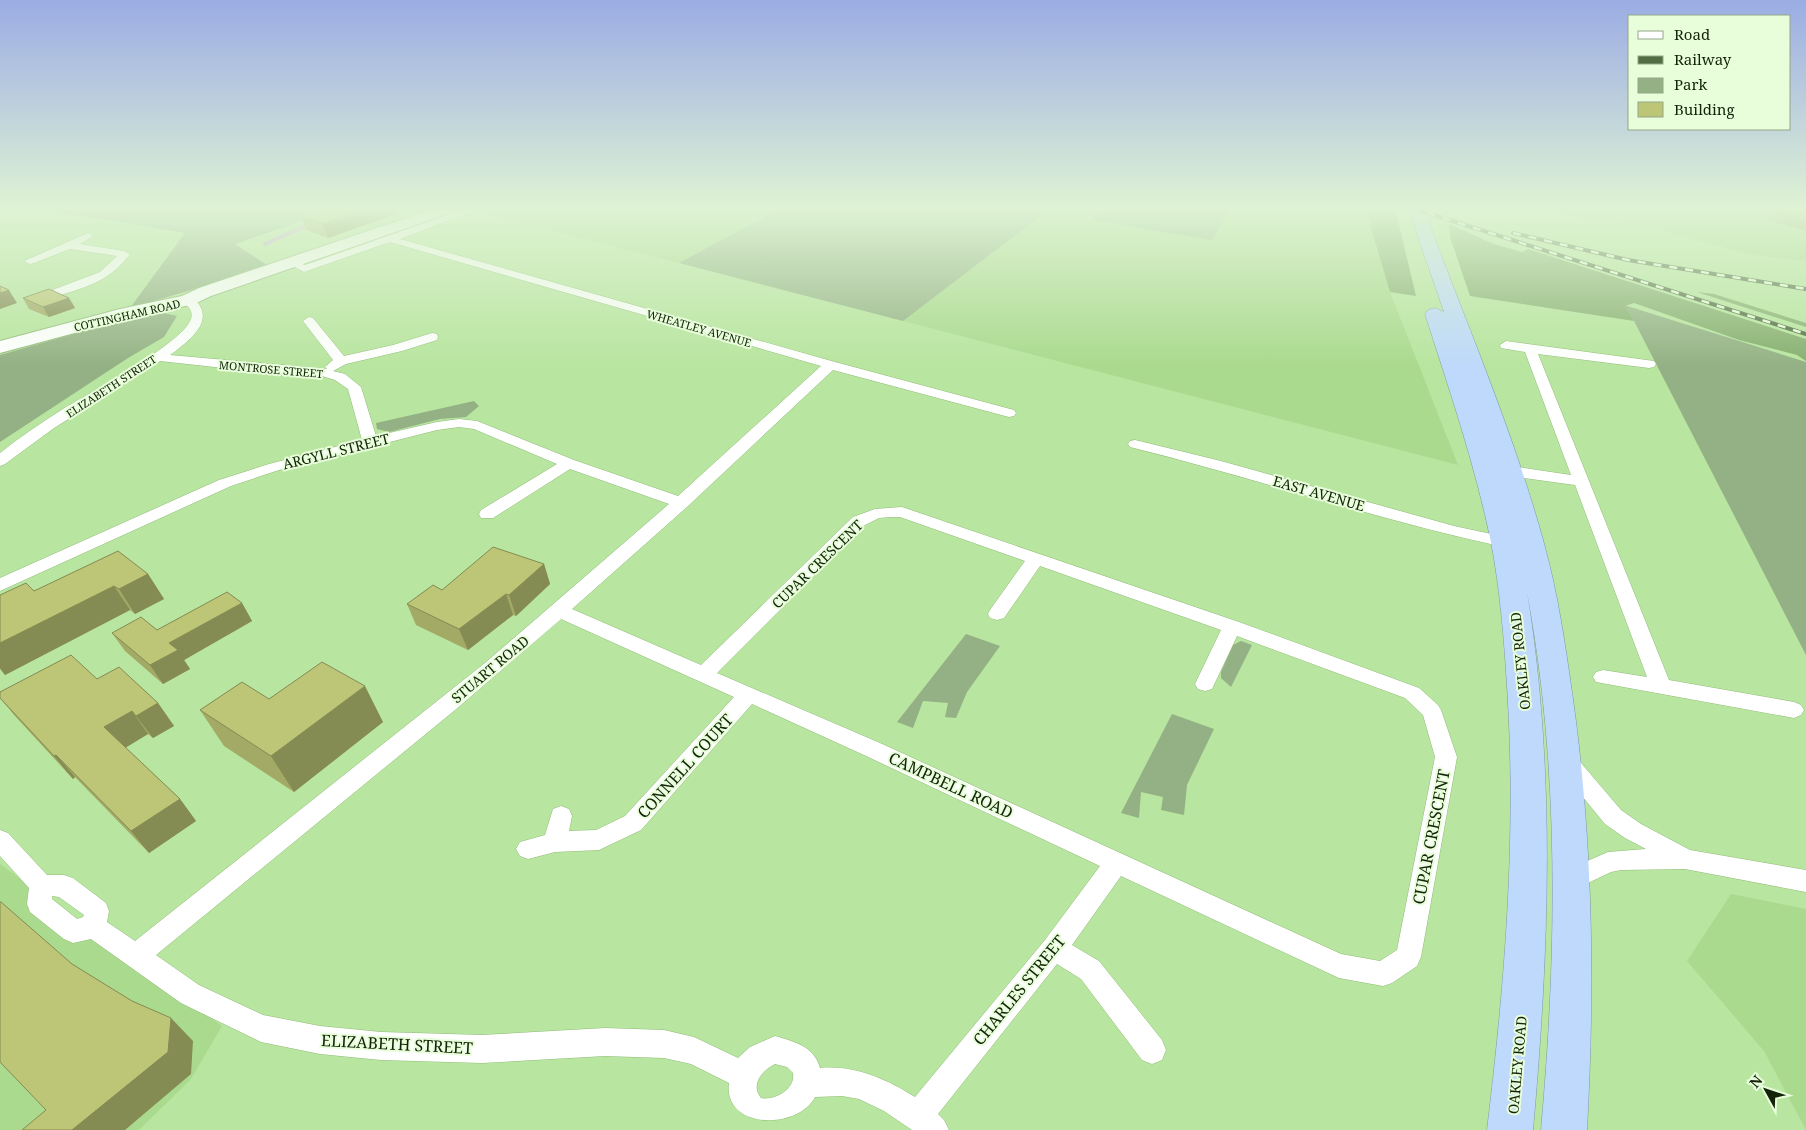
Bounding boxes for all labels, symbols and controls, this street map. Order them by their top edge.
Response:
legend [1628,15,1791,130]
text: Road [1674,24,1710,44]
text: Railway [1674,49,1732,69]
text: Park [1674,74,1708,94]
text: Building [1674,99,1735,119]
street label: COTTINGHAM ROAD [72,295,182,335]
street label: WHEATLEY AVENUE [645,306,753,350]
street label: ELIZABETH STREET [63,351,159,421]
street label: MONTROSE STREET [218,357,324,381]
street label: ARGYLL STREET [281,428,392,473]
street label: EAST AVENUE [1271,471,1367,515]
street label: CUPAR CRESCENT [767,515,867,612]
street label: OAKLEY ROAD [1505,611,1535,711]
street label: STUART ROAD [447,631,533,707]
street label: CONNELL COURT [632,709,738,823]
street label: CAMPBELL ROAD [885,747,1017,823]
street label: CUPAR CRESCENT [1407,768,1455,906]
street label: CHARLES STREET [968,930,1070,1050]
street label: OAKLEY ROAD [1503,1015,1531,1115]
street label: ELIZABETH STREET [320,1029,474,1059]
north arrow [1741,1065,1791,1115]
text: N [1745,1071,1766,1092]

